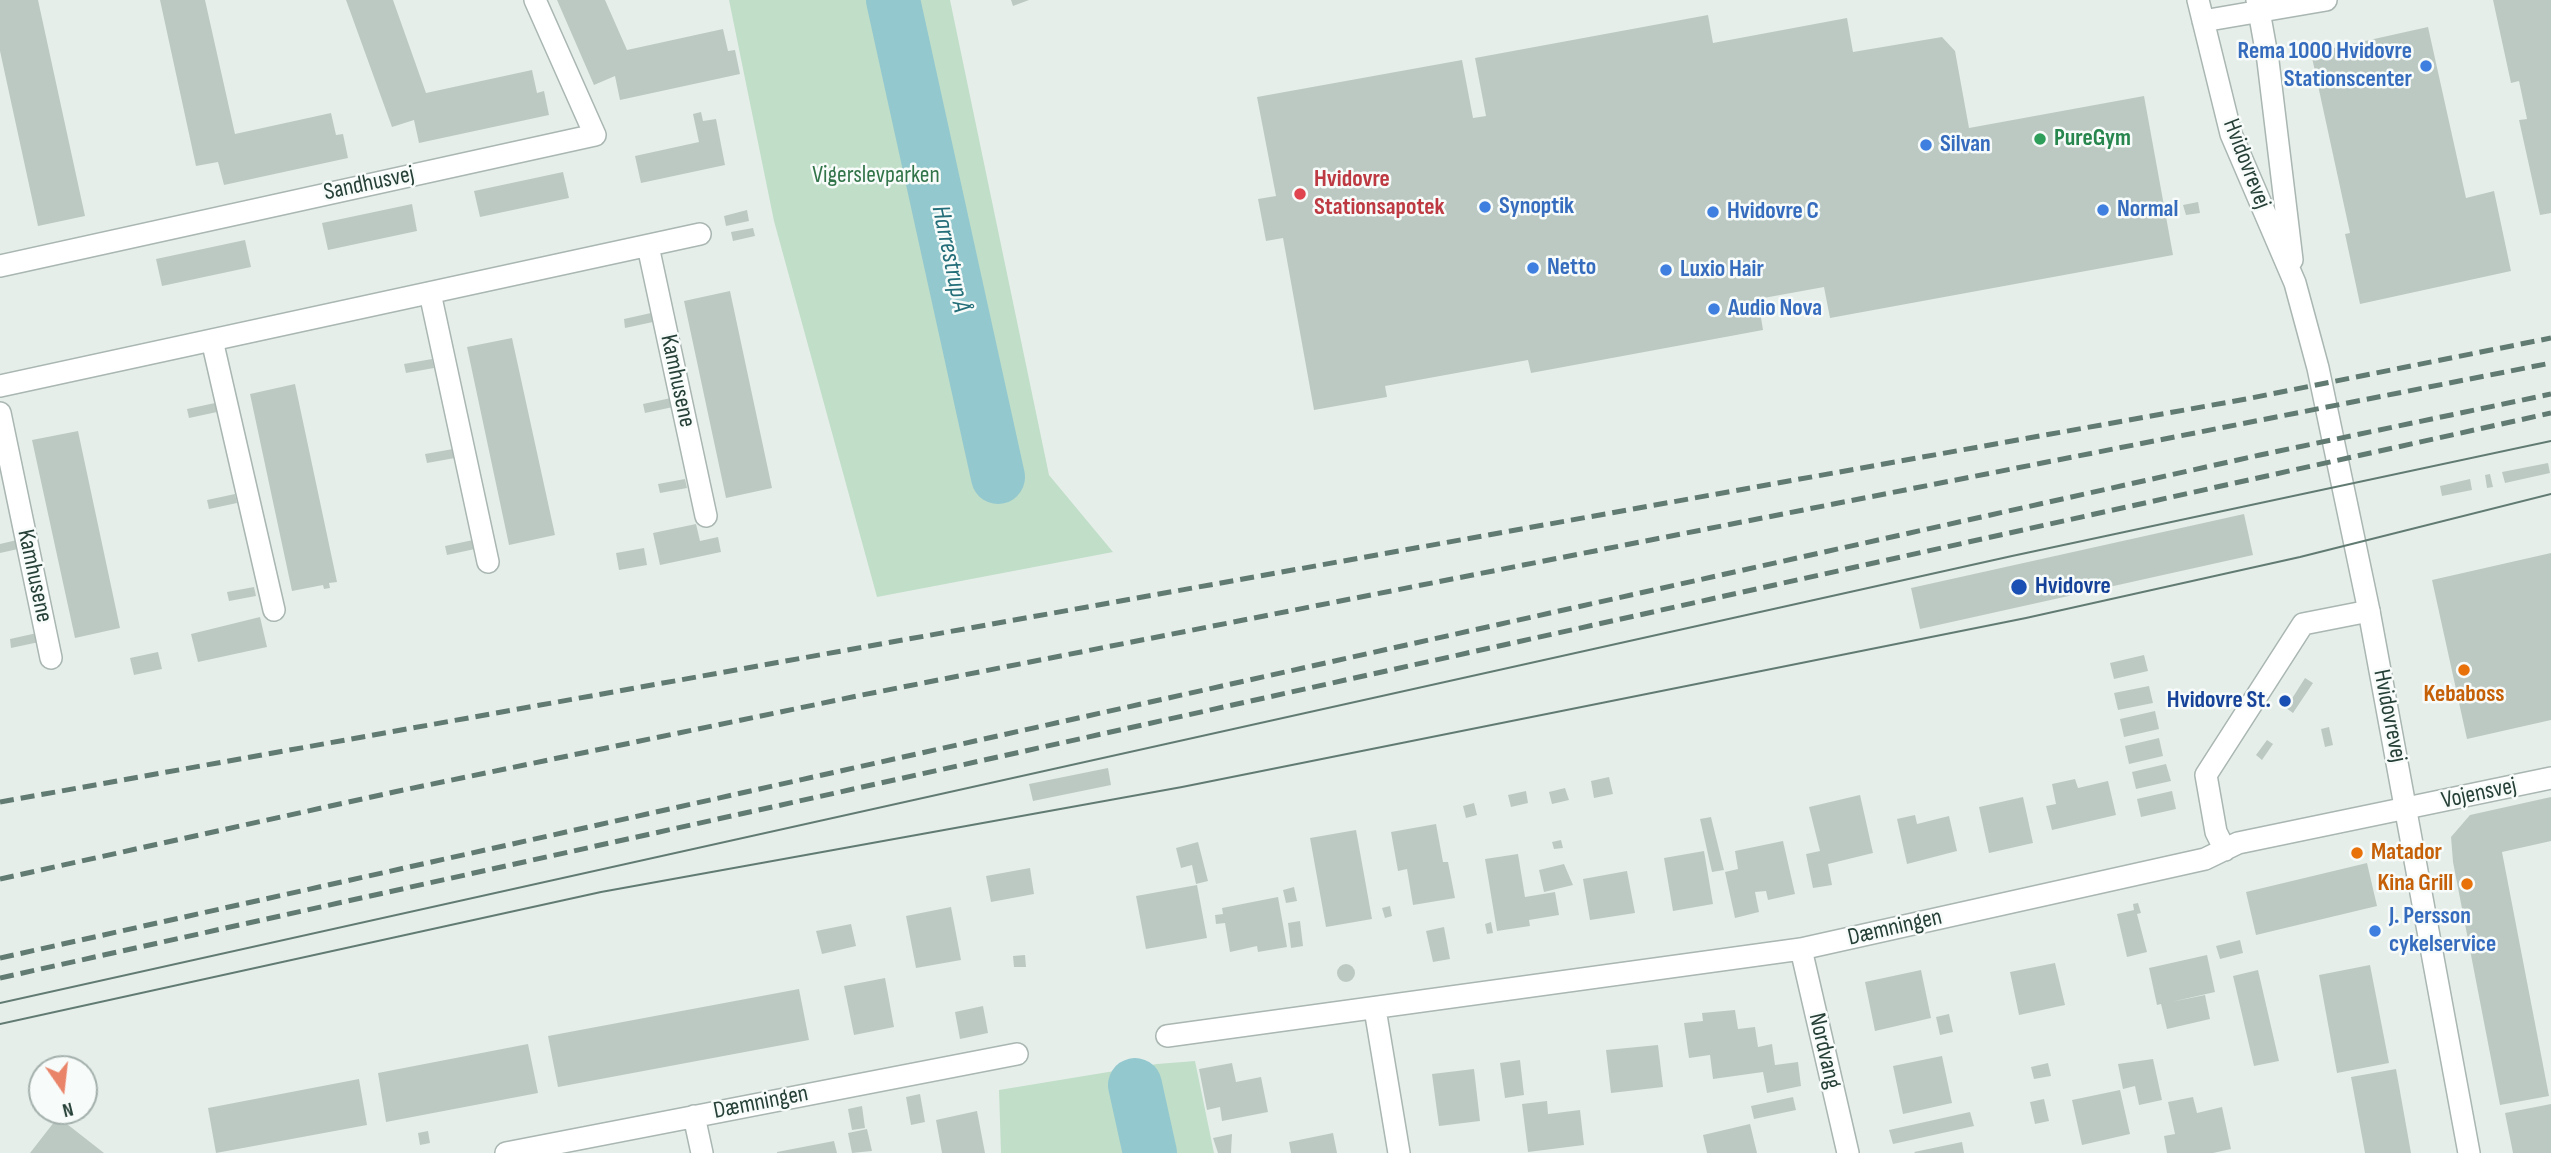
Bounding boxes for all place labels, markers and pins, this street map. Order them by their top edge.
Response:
place label: Rema 1000 Hvidovre Stationscenter [2237,38,2412,94]
marker: Rema 1000 Hvidovre Stationscenter [2418,58,2434,74]
place label: PureGym [2054,125,2131,153]
place label: Silvan [1940,131,1991,159]
marker: PureGym [2032,131,2048,147]
marker: Silvan [1918,137,1934,153]
place label: Hvidovre Stationsapotek [1314,166,1445,222]
marker: Hvidovre Stationsapotek [1292,186,1308,202]
place label: Synoptik [1499,193,1574,221]
place label: Normal [2117,196,2178,224]
place label: Hvidovre C [1727,198,1819,226]
marker: Synoptik [1477,199,1493,215]
marker: Normal [2095,202,2111,218]
marker: Hvidovre C [1705,204,1721,220]
place label: Netto [1547,254,1596,282]
place label: Luxio Hair [1680,256,1764,284]
marker: Netto [1525,260,1541,276]
marker: Luxio Hair [1658,262,1674,278]
place label: Audio Nova [1728,295,1822,323]
marker: Audio Nova [1706,301,1722,317]
place label: Hvidovre [2035,573,2111,601]
marker: Hvidovre [2009,577,2029,597]
marker: Kebaboss [2456,662,2472,678]
place label: Kebaboss [2424,681,2504,709]
place label: Hvidovre St. [2167,687,2271,715]
marker: Hvidovre St. [2277,693,2293,709]
place label: Matador [2371,839,2442,867]
marker: Matador [2349,845,2365,861]
place label: Kina Grill [2377,870,2453,898]
marker: Kina Grill [2459,876,2475,892]
place label: J. Persson cykelservice [2389,903,2496,959]
marker: J. Persson cykelservice [2367,923,2383,939]

